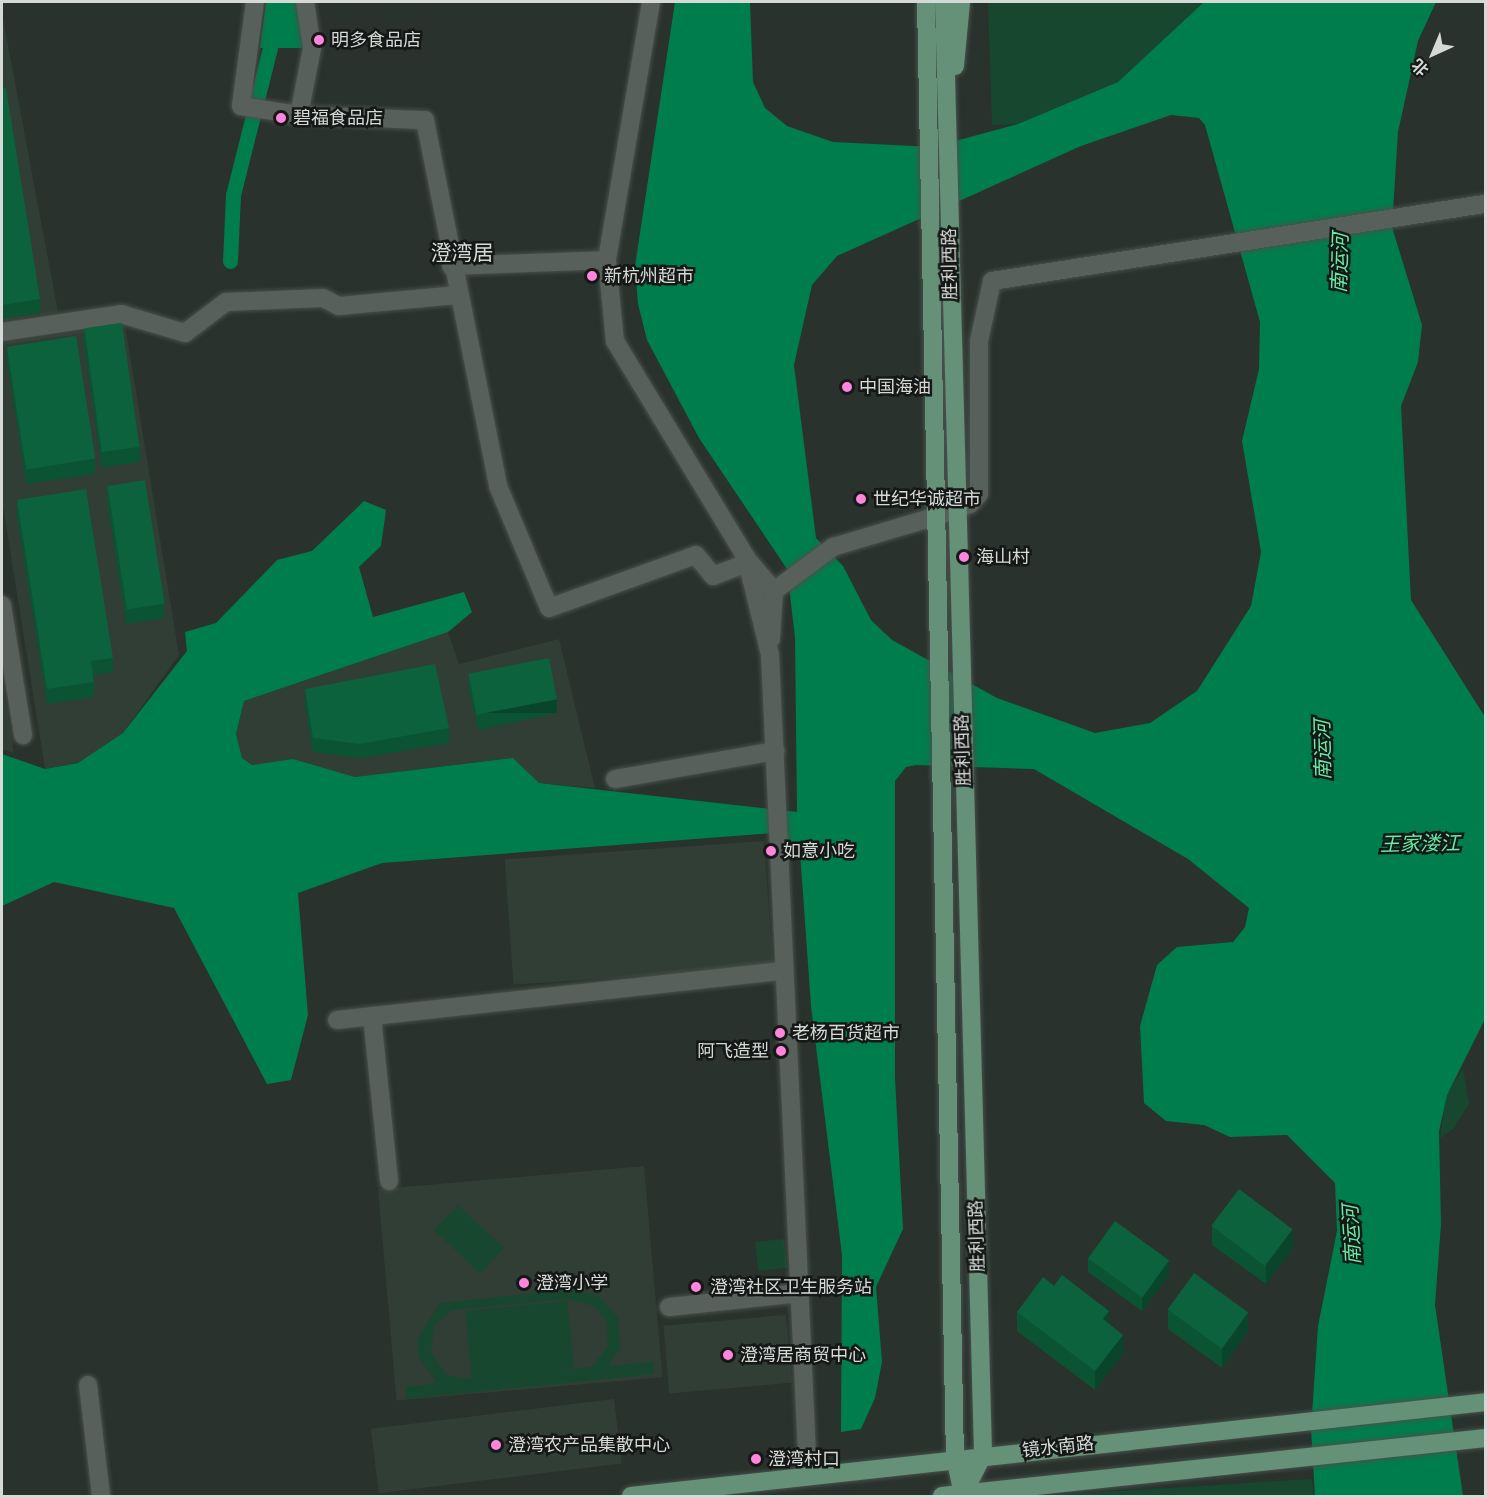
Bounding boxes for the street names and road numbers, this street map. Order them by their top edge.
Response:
street label: 胜利西路 [939,228,961,300]
street label: 胜利西路 [951,714,975,786]
street label: 胜利西路 [965,1200,989,1272]
street label: 镜水南路 [1021,1432,1095,1462]

